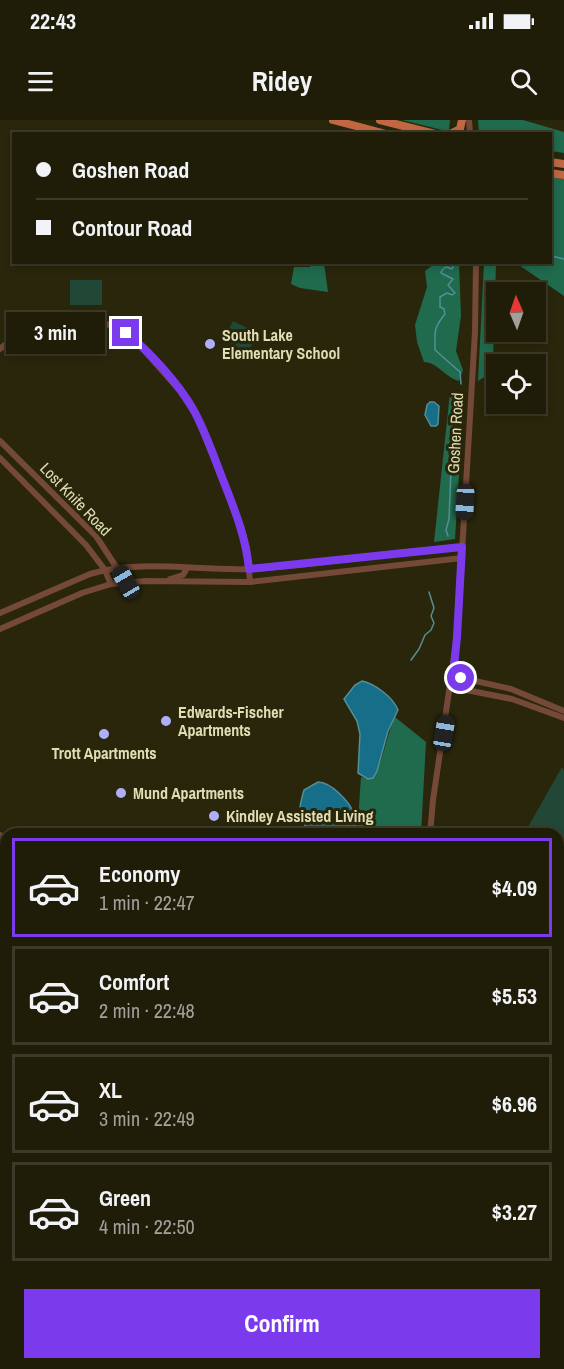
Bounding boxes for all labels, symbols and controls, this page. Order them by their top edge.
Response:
text: 22:43 [30,6,76,36]
text: Ridey [252,63,312,99]
icon: menu [24,65,57,98]
icon: search [507,65,540,98]
text: Goshen Road [72,155,189,185]
text: Contour Road [72,213,192,243]
north arrow [486,282,546,342]
map controls [486,282,546,414]
callout: 3 min [6,312,105,354]
text: 3 min [34,319,77,346]
route end [112,319,139,346]
place label: South Lake Elementary School [222,324,340,364]
marker: South Lake Elementary School [203,337,217,351]
button: locate [486,354,546,414]
street label: Goshen Road [442,392,468,474]
street label: Lost Knife Road [35,458,117,540]
car [455,484,475,520]
car [109,562,143,602]
route start [447,664,474,691]
place label: Edwards-Fischer Apartments [178,701,285,741]
marker: Edwards-Fischer Apartments [159,714,173,728]
car [432,714,456,752]
marker: Trott Apartments [97,727,111,741]
place label: Trott Apartments [51,742,157,764]
place label: Mund Apartments [133,782,244,804]
marker: Mund Apartments [114,786,128,800]
place label: Kindley Assisted Living [226,805,374,827]
marker: Kindley Assisted Living [207,809,221,823]
text: Economy [99,859,180,889]
icon: car [27,861,81,915]
text: $4.09 [492,873,537,903]
text: 1 min · 22:47 [99,889,195,916]
text: Comfort [99,967,169,997]
icon: car [27,969,81,1023]
text: $5.53 [492,981,537,1011]
text: 2 min · 22:48 [99,997,195,1024]
text: XL [99,1075,122,1105]
icon: car [27,1077,81,1131]
text: $6.96 [492,1089,537,1119]
text: 3 min · 22:49 [99,1105,195,1132]
text: Green [99,1183,151,1213]
icon: car [27,1185,81,1239]
text: $3.27 [492,1197,537,1227]
text: 4 min · 22:50 [99,1213,195,1240]
button: Confirm [24,1289,540,1358]

